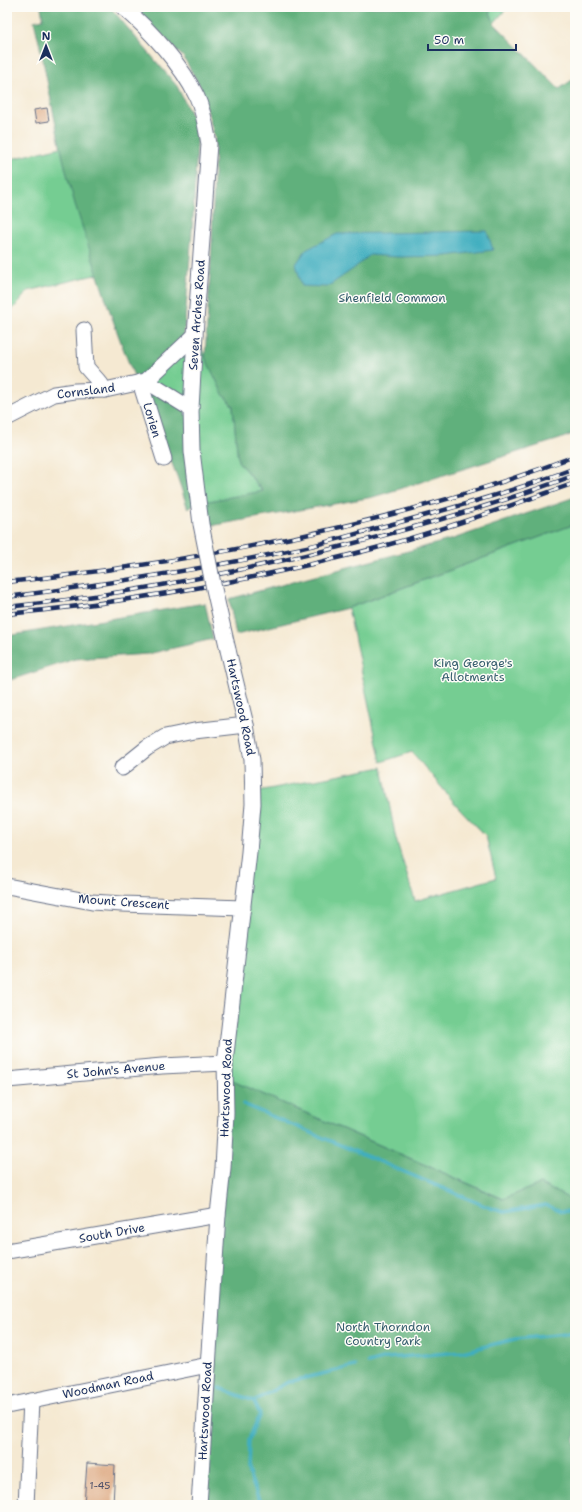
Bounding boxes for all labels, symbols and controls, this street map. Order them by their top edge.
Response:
north arrow [26,26,66,66]
scale bar [428,26,516,52]
text: N [42,29,51,44]
text: 50 m [434,32,464,48]
street label: Seven Arches Road [185,259,209,371]
park label: Shenfield Common [338,290,446,306]
street label: Cornsland [56,379,116,403]
street label: Lorien [139,400,165,440]
park label: King George's Allotments [433,655,513,685]
street label: Hartswood Road [223,657,259,757]
street label: Mount Crescent [78,891,170,913]
street label: Hartswood Road [216,1038,236,1138]
street label: St John's Avenue [66,1058,166,1082]
street label: South Drive [78,1219,146,1247]
park label: North Thorndon Country Park [336,1319,430,1349]
street label: Hartswood Road [194,1361,216,1461]
street label: Woodman Road [61,1367,155,1402]
house number: 1-45 [90,1479,110,1492]

